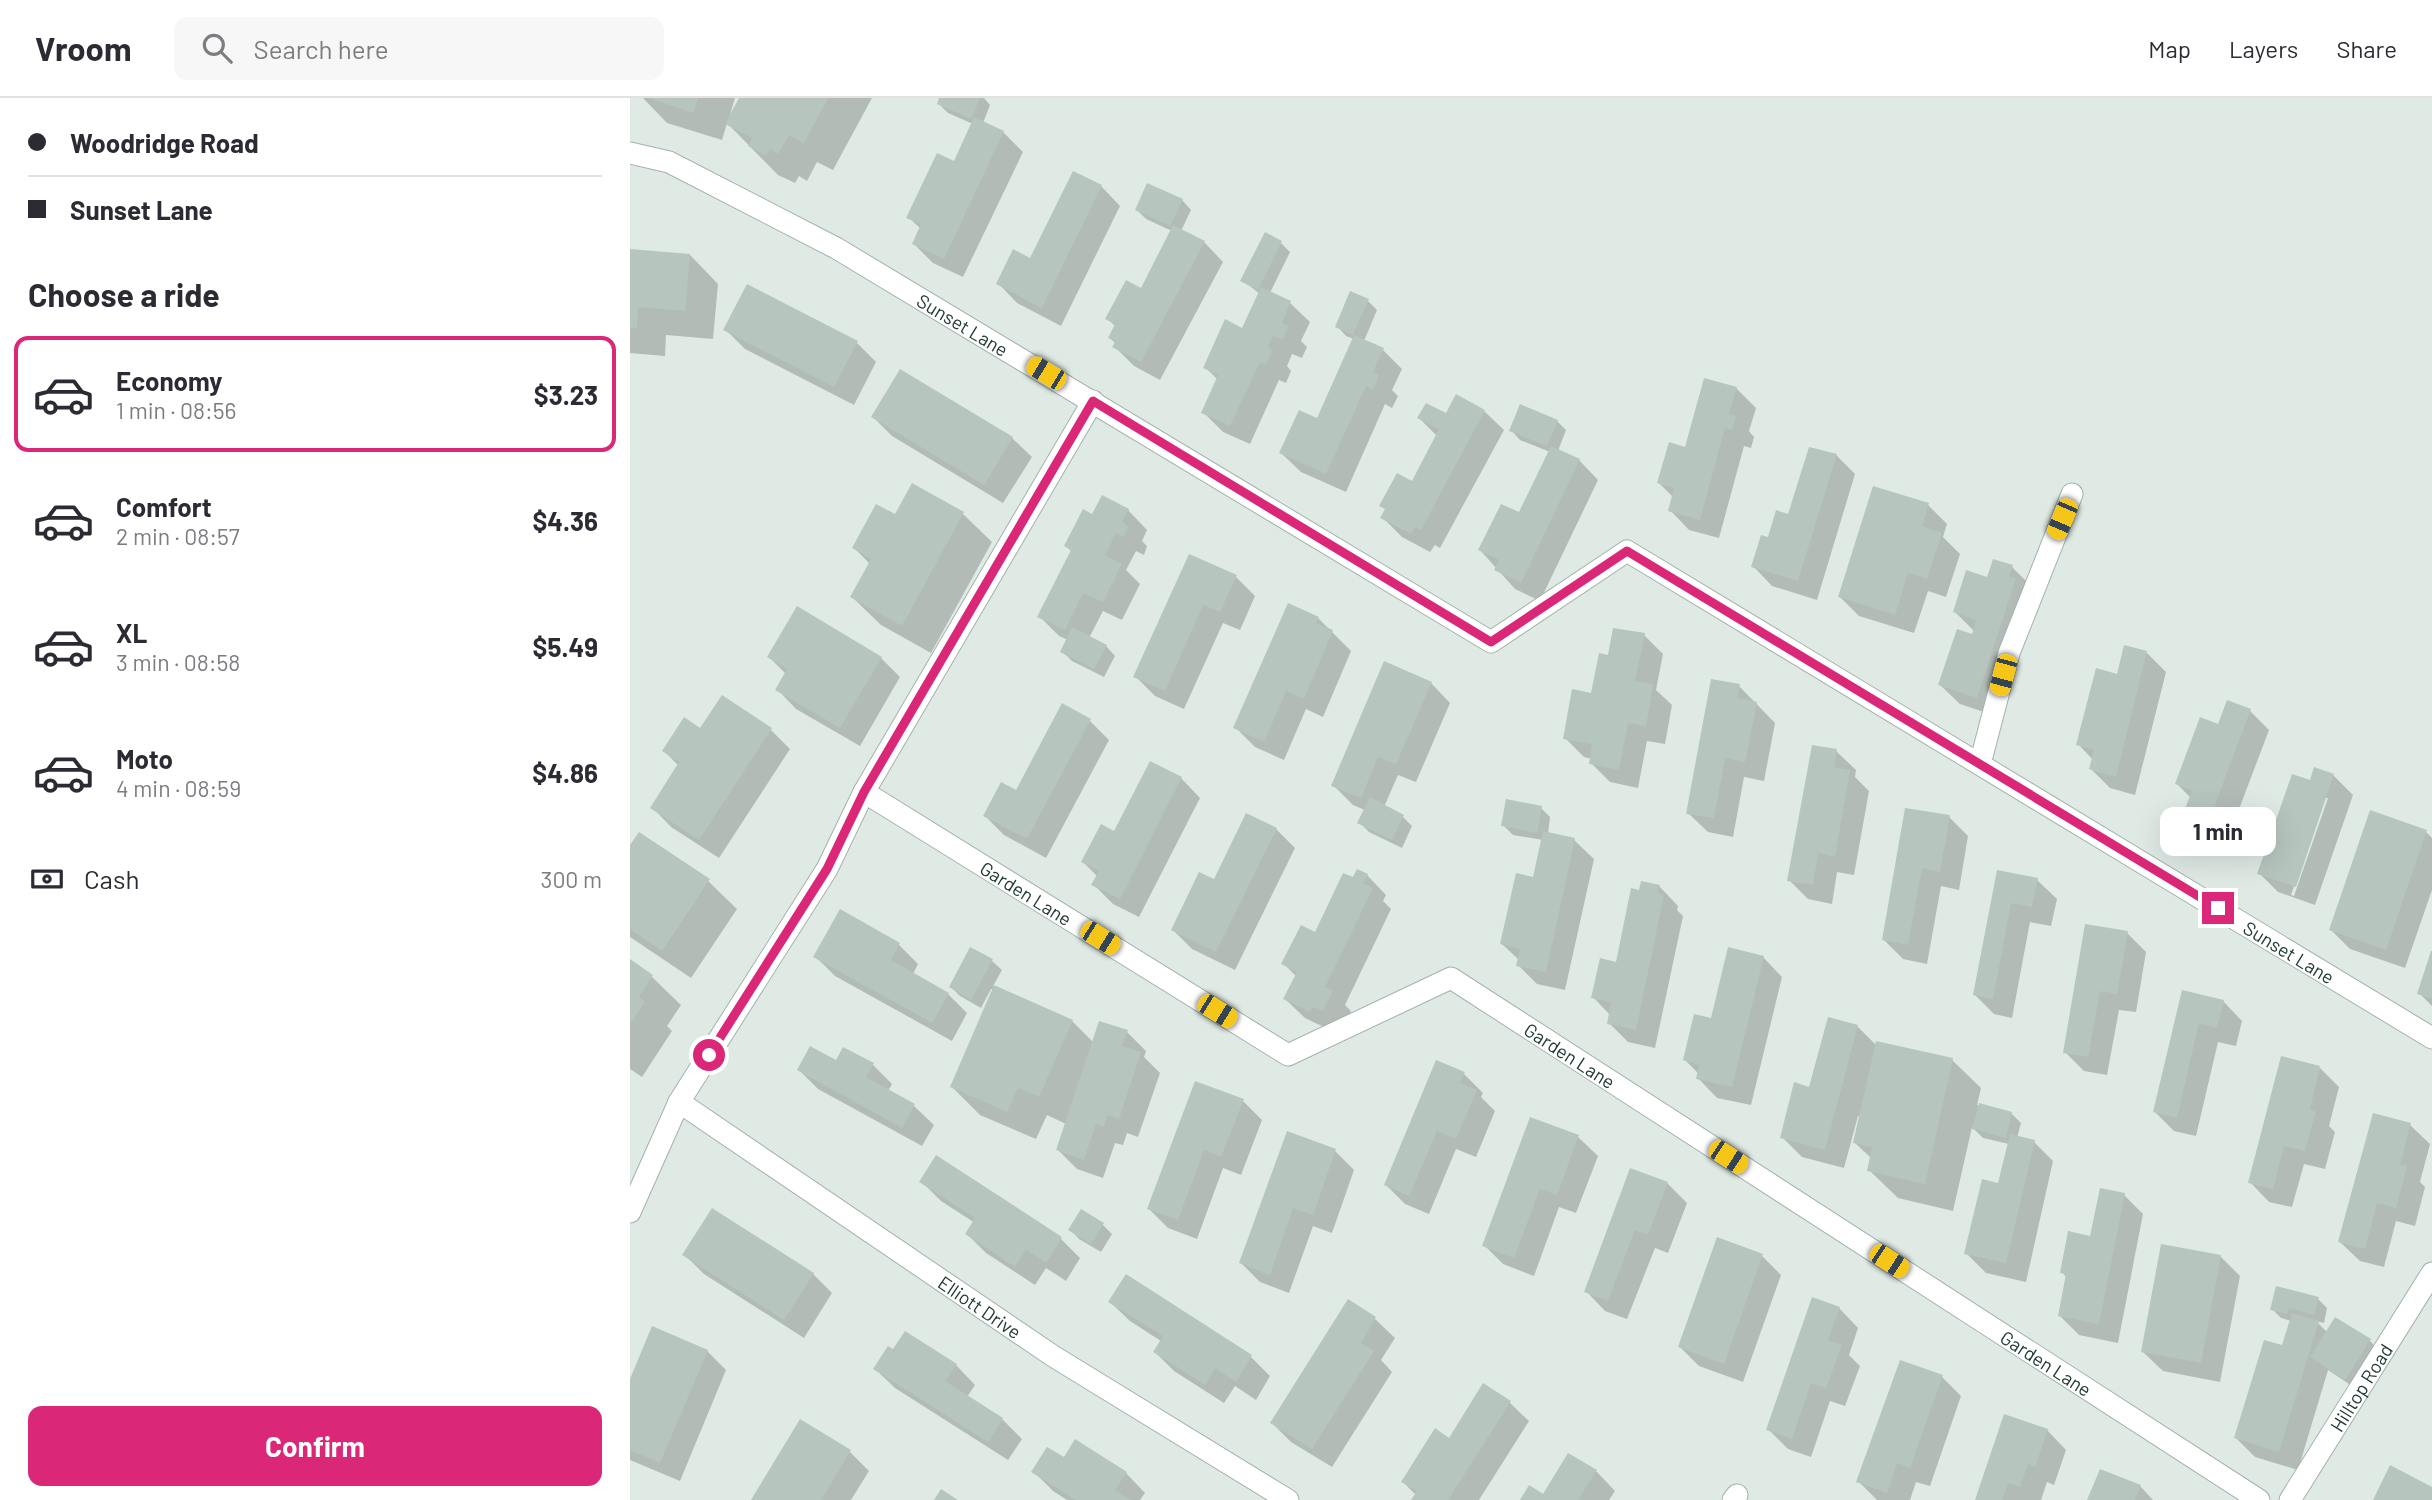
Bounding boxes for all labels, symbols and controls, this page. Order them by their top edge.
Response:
search box [174,17,664,80]
text: Vroom [35,28,132,68]
icon: search [198,29,236,67]
text: Search here [254,33,389,64]
text: Map [2148,34,2191,63]
text: Layers [2229,34,2298,63]
text: Share [2336,34,2397,63]
text: Woodridge Road [70,127,259,158]
text: Sunset Lane [70,194,213,225]
text: Choose a ride [28,275,220,313]
street label: Sunset Lane [913,288,1013,361]
car [1023,353,1070,393]
icon: car [32,363,95,426]
text: Economy [116,365,222,396]
text: $3.23 [534,379,598,410]
text: 1 min · 08:56 [116,396,236,424]
icon: car [32,489,95,552]
text: Comfort [116,491,212,522]
car [2045,496,2080,542]
text: $4.36 [532,505,598,536]
text: 2 min · 08:57 [116,522,240,550]
icon: car [32,615,95,678]
text: XL [116,617,147,648]
text: $5.49 [533,631,598,662]
text: 3 min · 08:58 [116,648,240,676]
car [1988,652,2019,698]
icon: car [32,741,95,804]
text: Moto [116,743,173,774]
text: $4.86 [532,757,598,788]
text: 4 min · 08:59 [116,774,241,802]
callout: 1 min [2160,806,2276,856]
text: 1 min [2193,817,2243,845]
street label: Garden Lane [976,856,1076,930]
icon: cash [28,860,66,898]
text: Cash [84,863,139,894]
text: 300 m [541,865,602,893]
route end [2202,892,2234,924]
street label: Sunset Lane [2240,915,2339,988]
car [1077,918,1124,958]
car [1194,991,1241,1031]
street label: Garden Lane [1520,1017,1620,1093]
route start [693,1039,725,1071]
car [1705,1137,1752,1177]
car [1866,1241,1913,1281]
street label: Elliott Drive [934,1270,1026,1343]
street label: Garden Lane [1997,1325,2096,1400]
street label: Hilltop Road [2324,1339,2397,1435]
button: Confirm [28,1406,602,1486]

